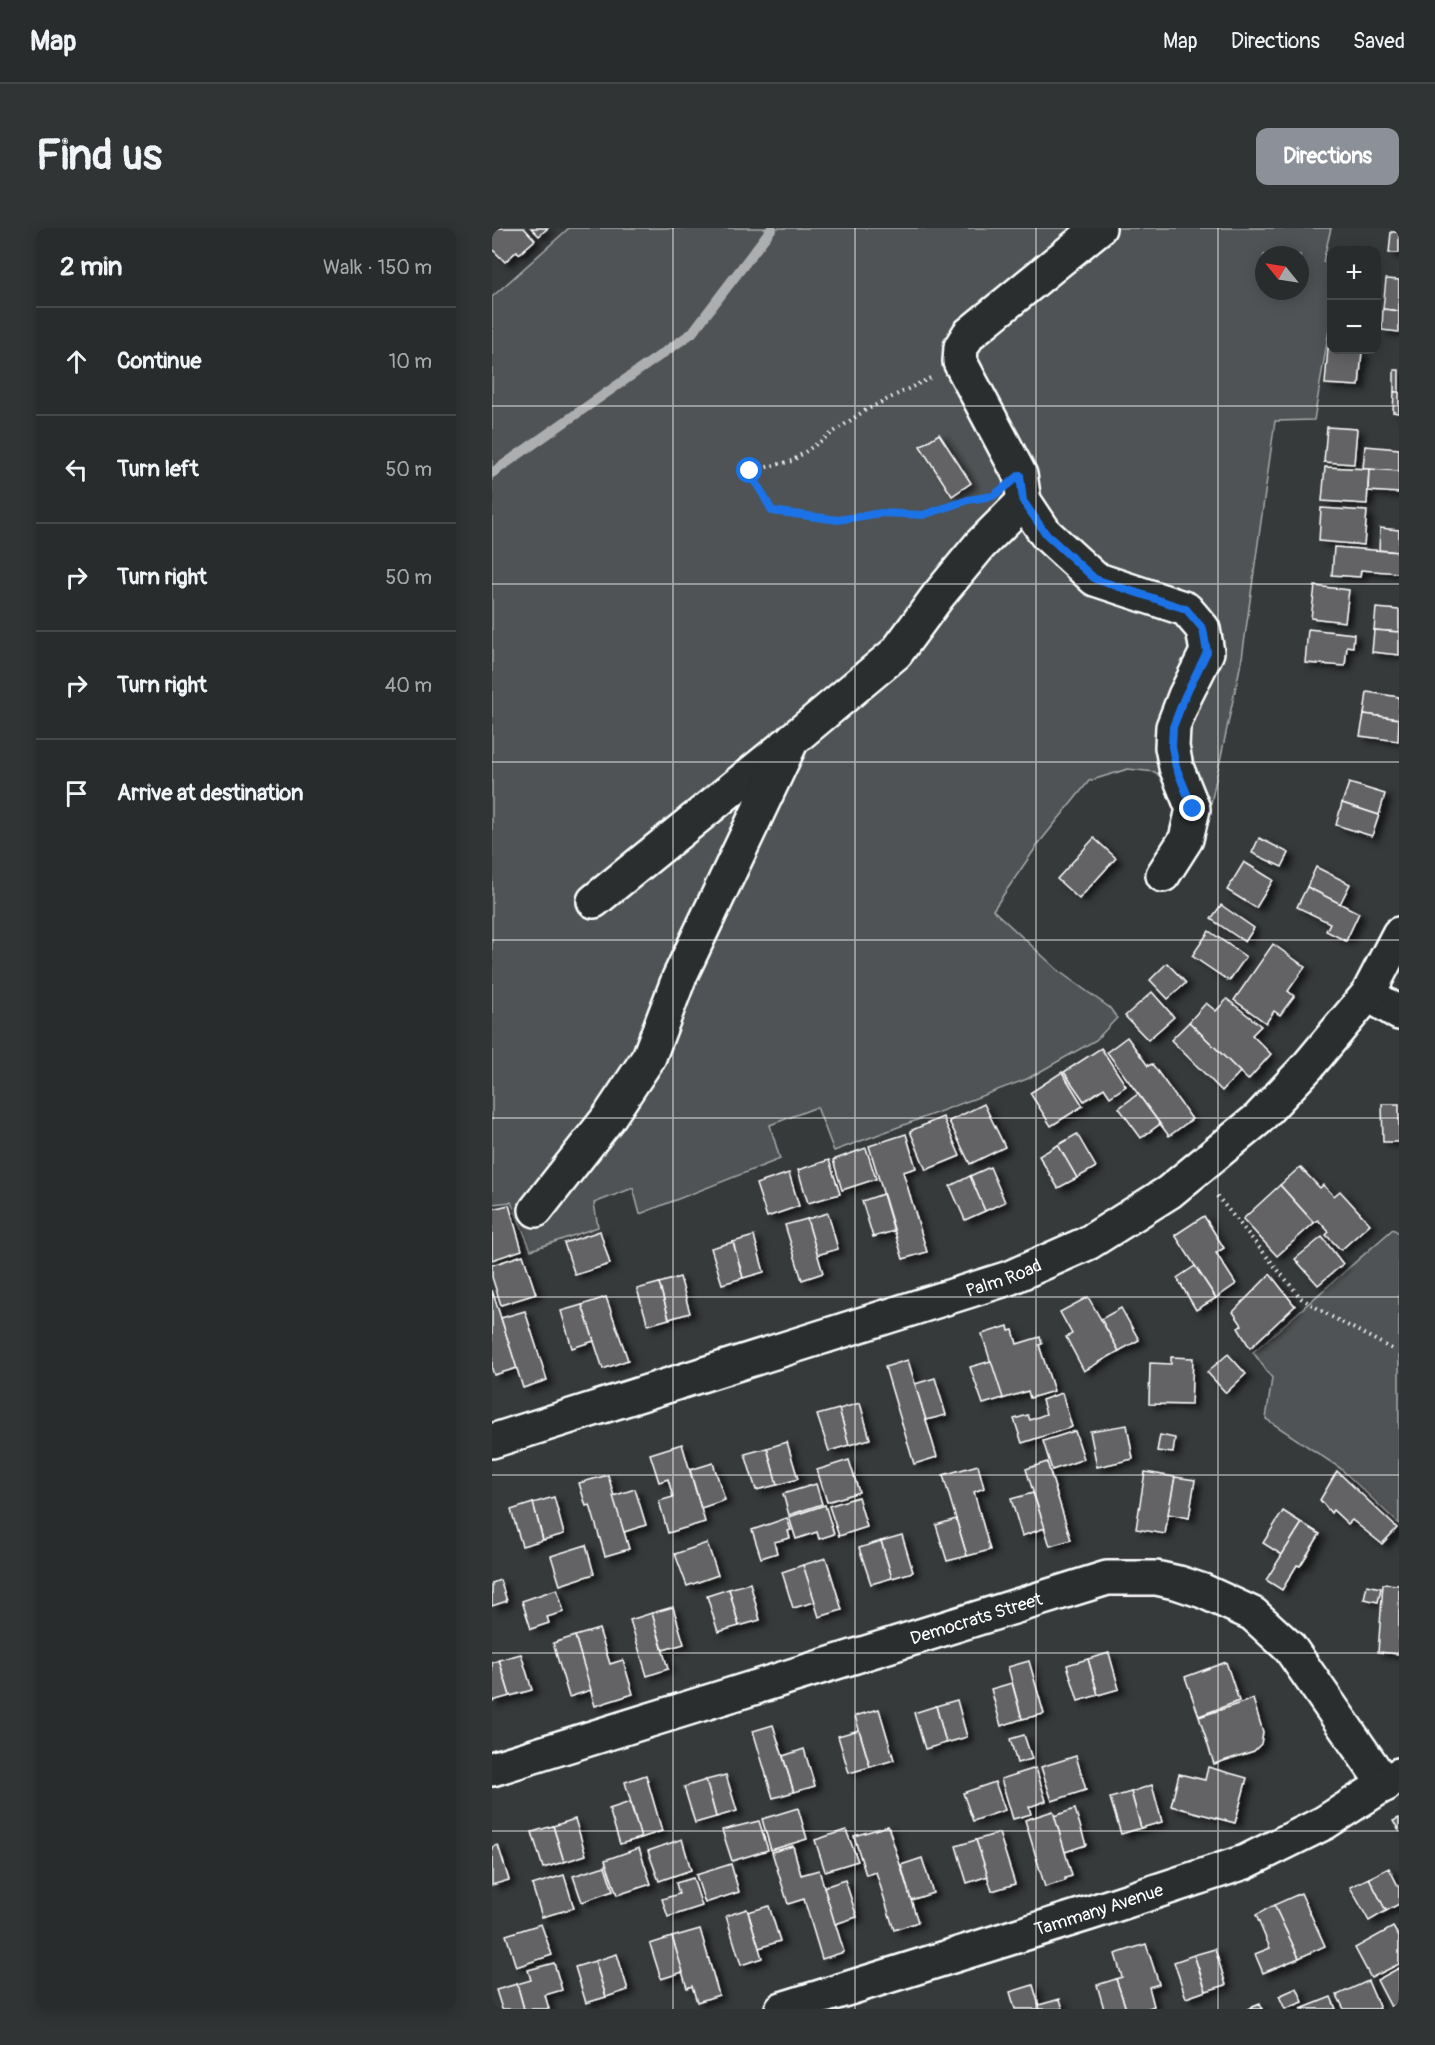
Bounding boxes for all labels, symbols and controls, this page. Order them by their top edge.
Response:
text: Map [30,24,76,59]
text: Map [1163,28,1198,55]
text: Directions [1231,28,1320,55]
text: Saved [1353,28,1405,55]
button: Directions [1256,128,1399,185]
text: Find us [36,130,162,182]
north arrow [1255,246,1309,300]
map controls [1327,246,1381,354]
button: + [1327,246,1381,300]
text: 2 min [60,251,122,283]
text: Walk · 150 m [323,255,432,280]
button: − [1327,300,1381,354]
icon: ahead [60,345,93,378]
text: Continue [117,347,201,375]
text: 10 m [388,349,432,374]
icon: left [60,453,93,486]
text: Turn left [117,455,199,483]
text: 50 m [385,457,432,482]
route start [736,457,762,483]
icon: right [60,561,93,594]
text: Turn right [117,563,207,591]
text: 50 m [385,565,432,590]
icon: right [60,669,93,702]
text: Turn right [117,671,207,699]
text: 40 m [385,673,432,698]
icon: arrive [60,777,93,810]
text: Arrive at destination [117,779,303,807]
route end [1179,795,1205,821]
street label: Palm Road [963,1254,1045,1302]
street label: Democrats Street [907,1587,1046,1650]
street label: Tammany Avenue [1032,1878,1166,1941]

